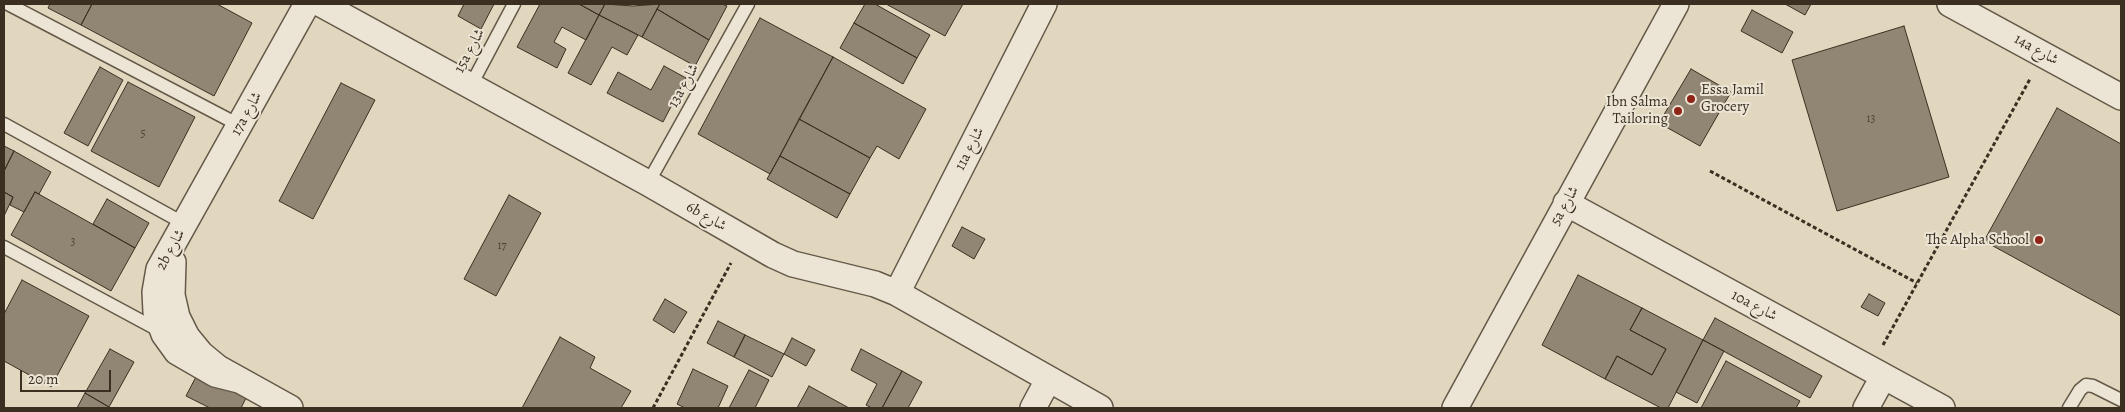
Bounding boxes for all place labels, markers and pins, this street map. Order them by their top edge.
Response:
place label: Essa Jamil Grocery [1701,81,1764,116]
place label: Ibn Salma Tailoring [1606,93,1668,128]
marker: Essa Jamil Grocery [1685,93,1697,105]
marker: Ibn Salma Tailoring [1672,105,1684,117]
place label: The Alpha School [1926,231,2029,249]
marker: The Alpha School [2033,234,2045,246]

